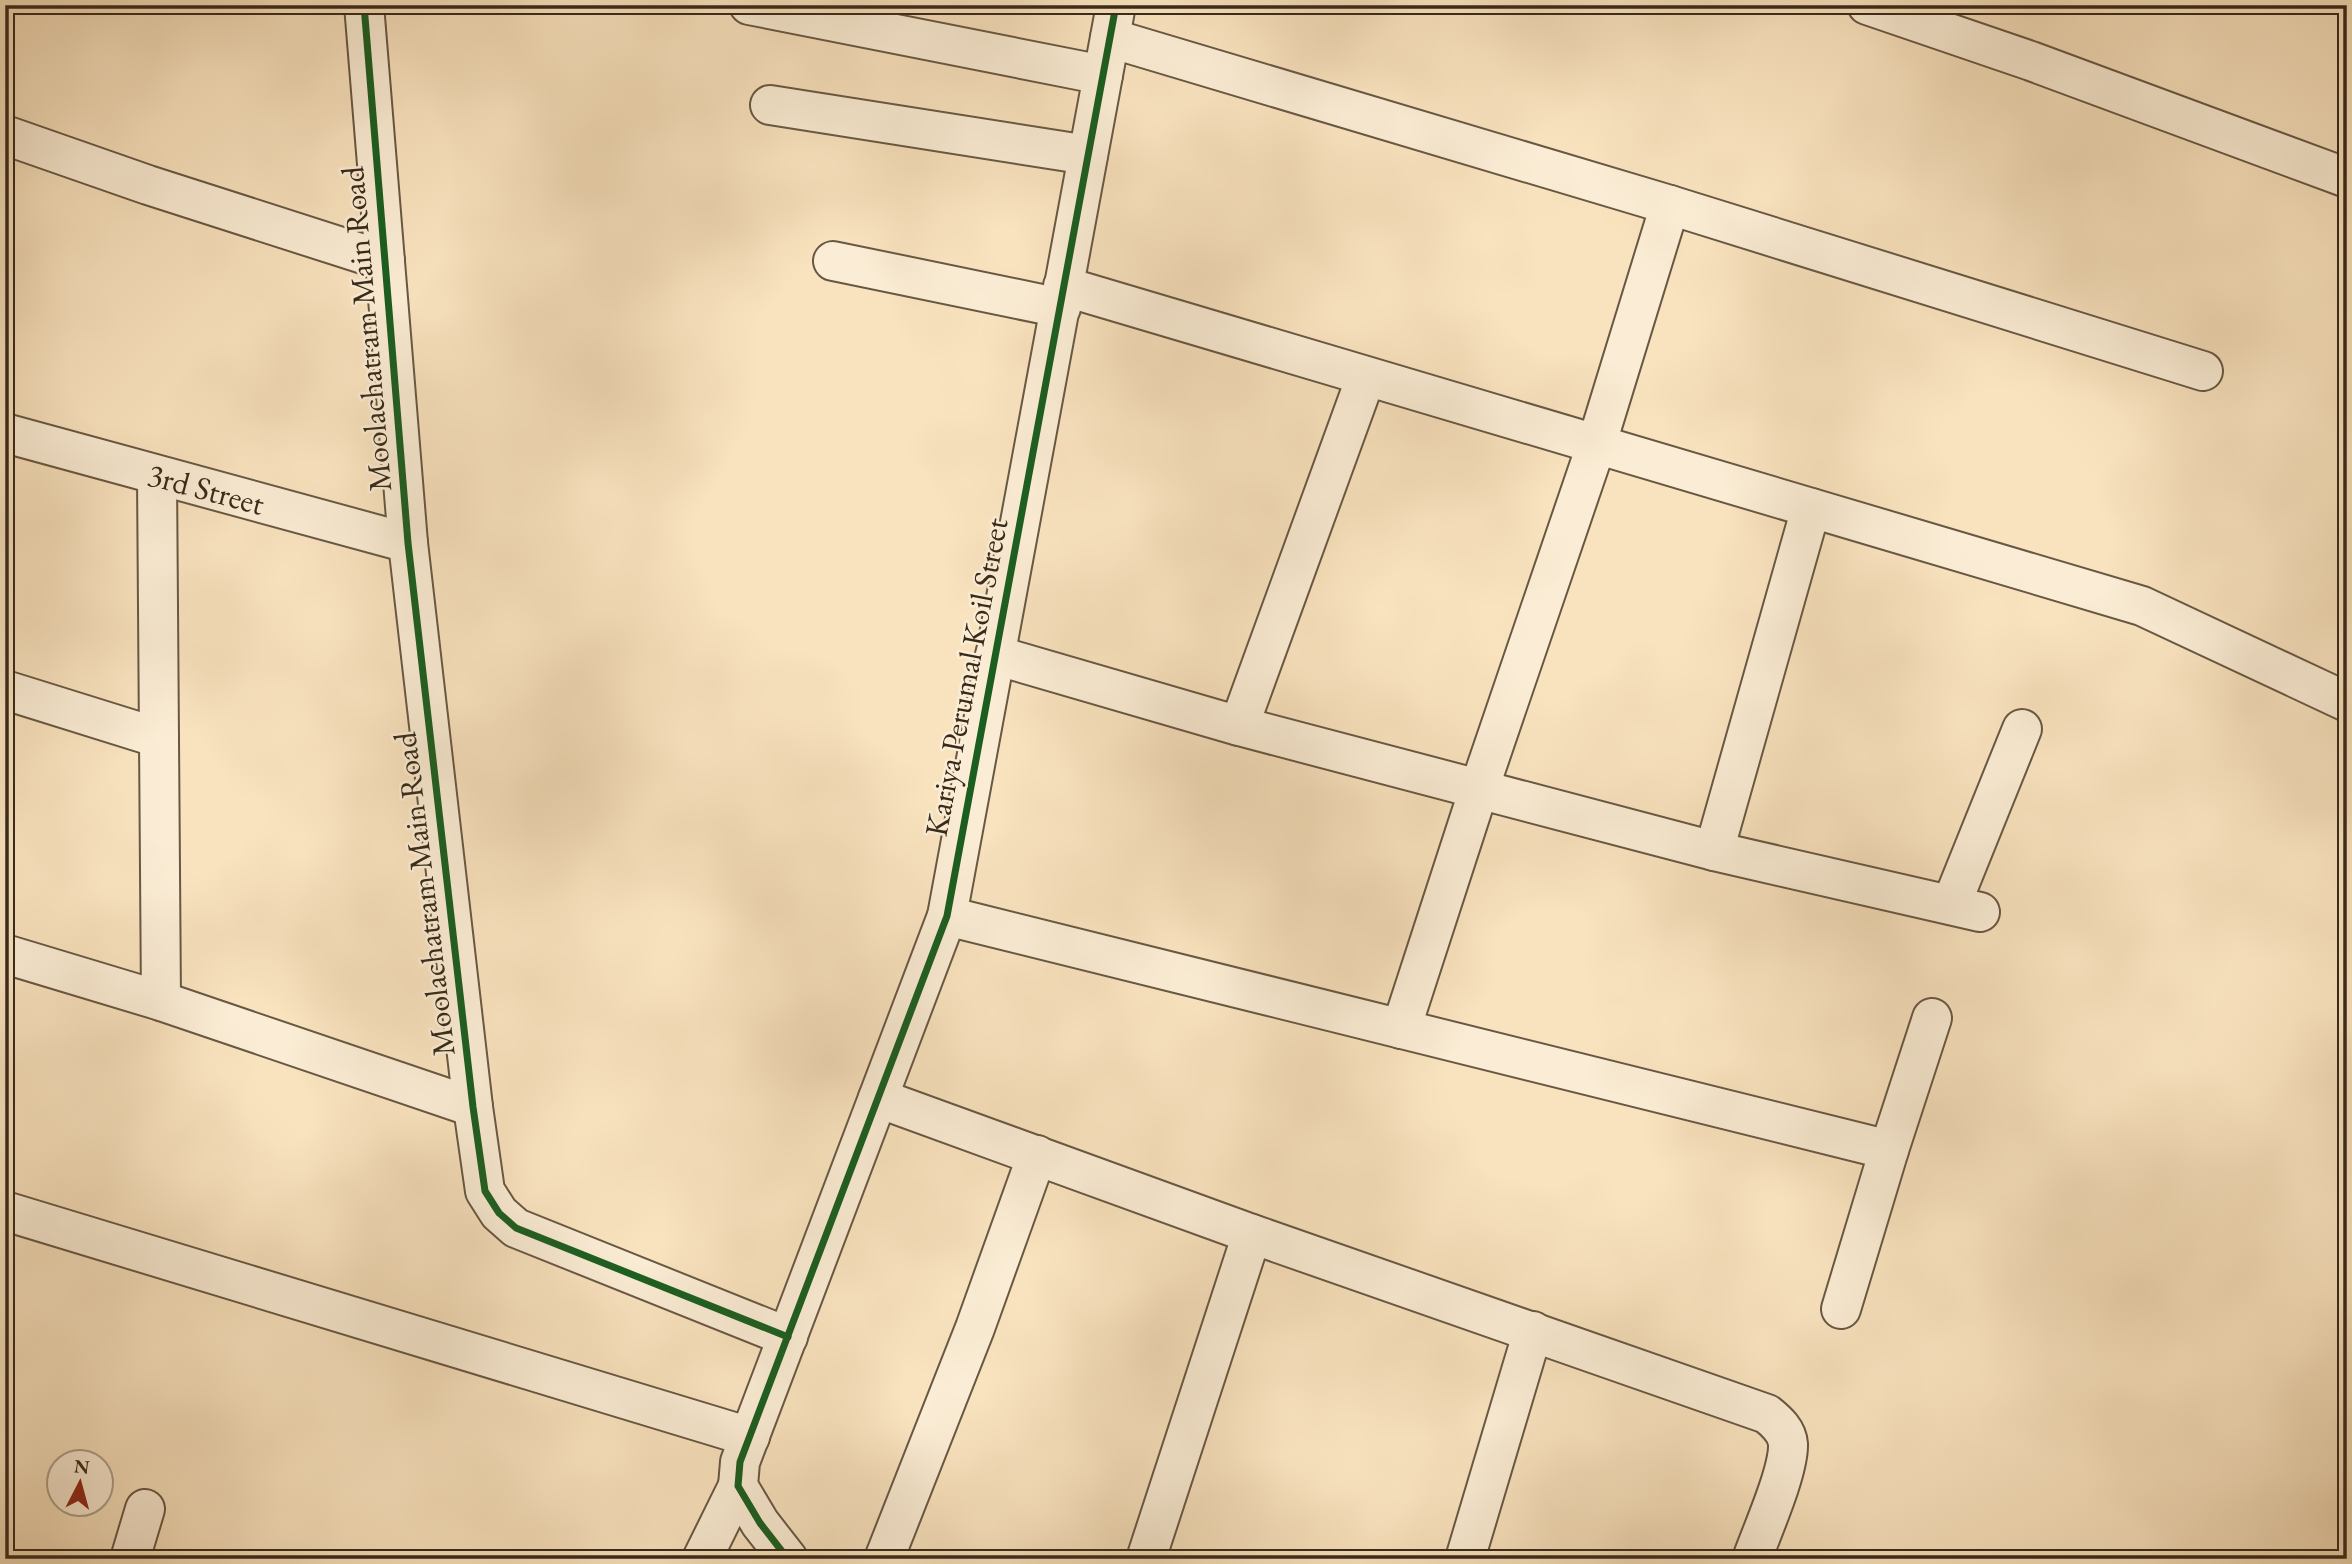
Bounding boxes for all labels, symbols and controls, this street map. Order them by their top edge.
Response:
street label: Moolachatram Main Road [331,164,401,493]
street label: 3rd Street [143,453,269,525]
street label: Kariya Perumal Koil Street [915,514,1017,840]
street label: Moolachatram Main Road [383,729,465,1058]
north arrow [46,1448,116,1518]
text: N [73,1453,91,1480]

